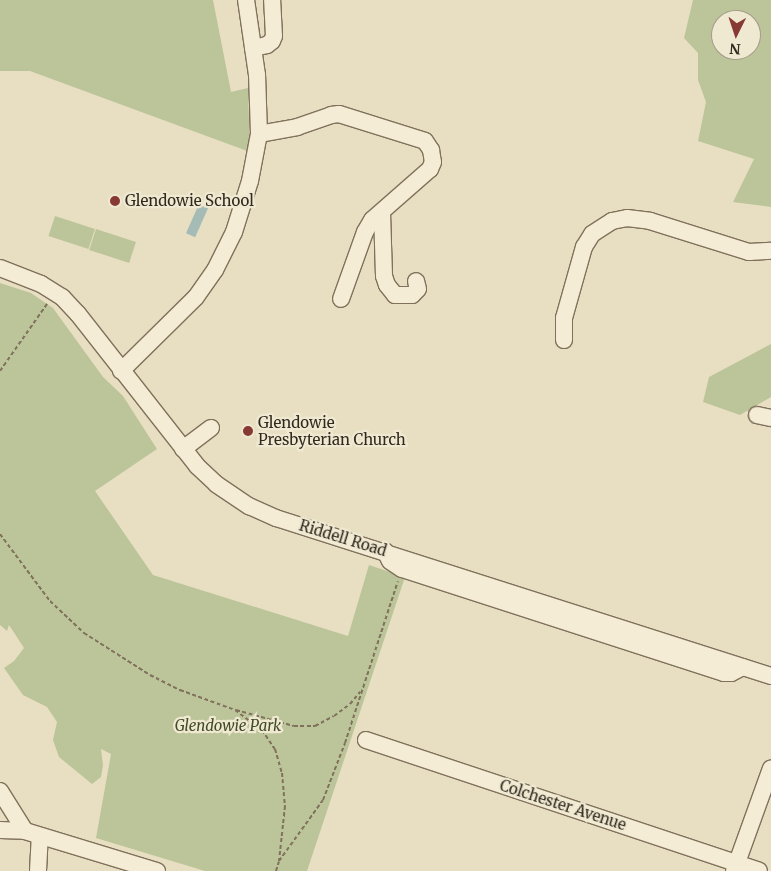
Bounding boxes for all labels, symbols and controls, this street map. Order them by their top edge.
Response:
north arrow [711,10,761,60]
text: N [729,40,741,58]
place label: Glendowie School [125,192,254,210]
marker: Glendowie School [109,195,121,207]
place label: Glendowie Presbyterian Church [258,413,406,448]
marker: Glendowie Presbyterian Church [242,425,254,437]
street label: Riddell Road [297,516,389,560]
park label: Glendowie Park [175,717,281,735]
street label: Colchester Avenue [498,776,628,834]

